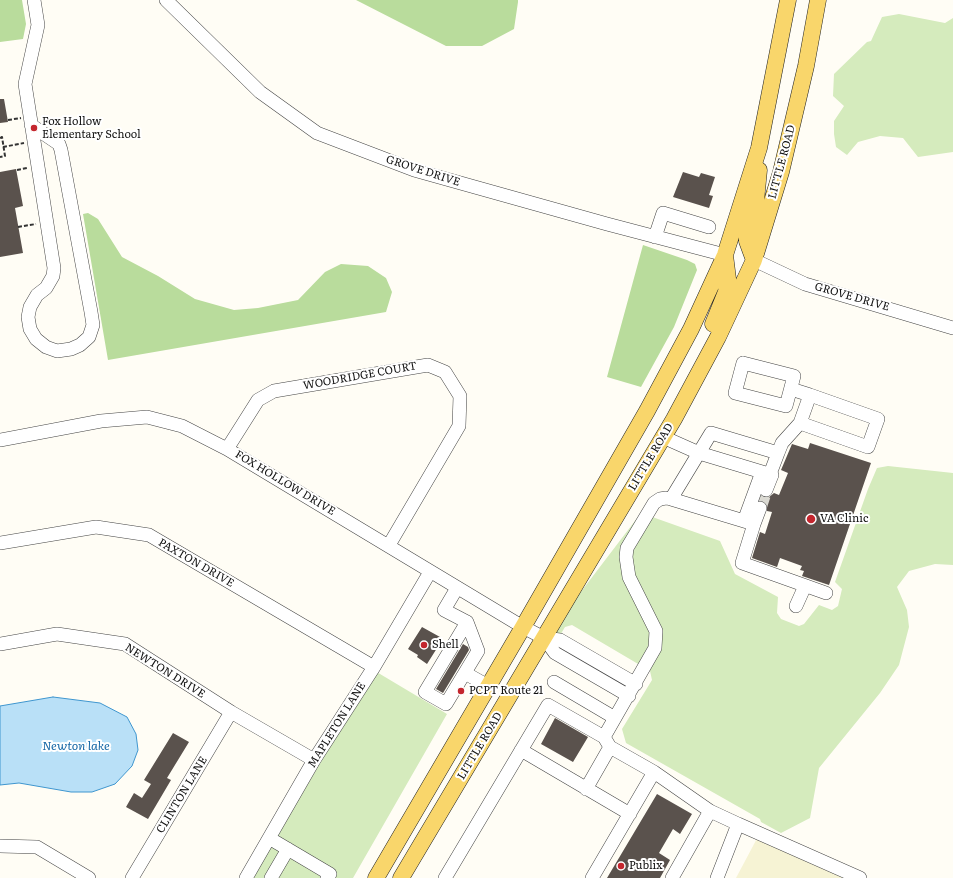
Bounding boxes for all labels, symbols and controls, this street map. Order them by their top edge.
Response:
place label: Fox Hollow Elementary School [42,115,141,141]
marker: Fox Hollow Elementary School [29,123,39,133]
street label: LITTLE ROAD [766,124,798,200]
street label: GROVE DRIVE [384,153,462,189]
street label: GROVE DRIVE [813,280,891,314]
street label: WOODRIDGE COURT [302,359,418,393]
street label: LITTLE ROAD [626,421,676,493]
street label: FOX HOLLOW DRIVE [233,448,337,518]
place label: VA Clinic [820,512,868,526]
marker: VA Clinic [805,513,817,525]
street label: PAXTON DRIVE [156,536,236,590]
place label: Shell [432,638,459,652]
marker: Shell [419,640,429,650]
street label: NEWTON DRIVE [122,641,208,701]
street label: MAPLETON LANE [305,680,369,770]
place label: PCPT Route 21 [469,684,543,698]
marker: PCPT Route 21 [456,686,466,696]
street label: LITTLE ROAD [455,710,505,782]
water label: Newton lake [42,739,110,753]
street label: CLINTON LANE [154,754,210,836]
place label: Publix [629,859,662,873]
marker: Publix [616,861,626,871]

